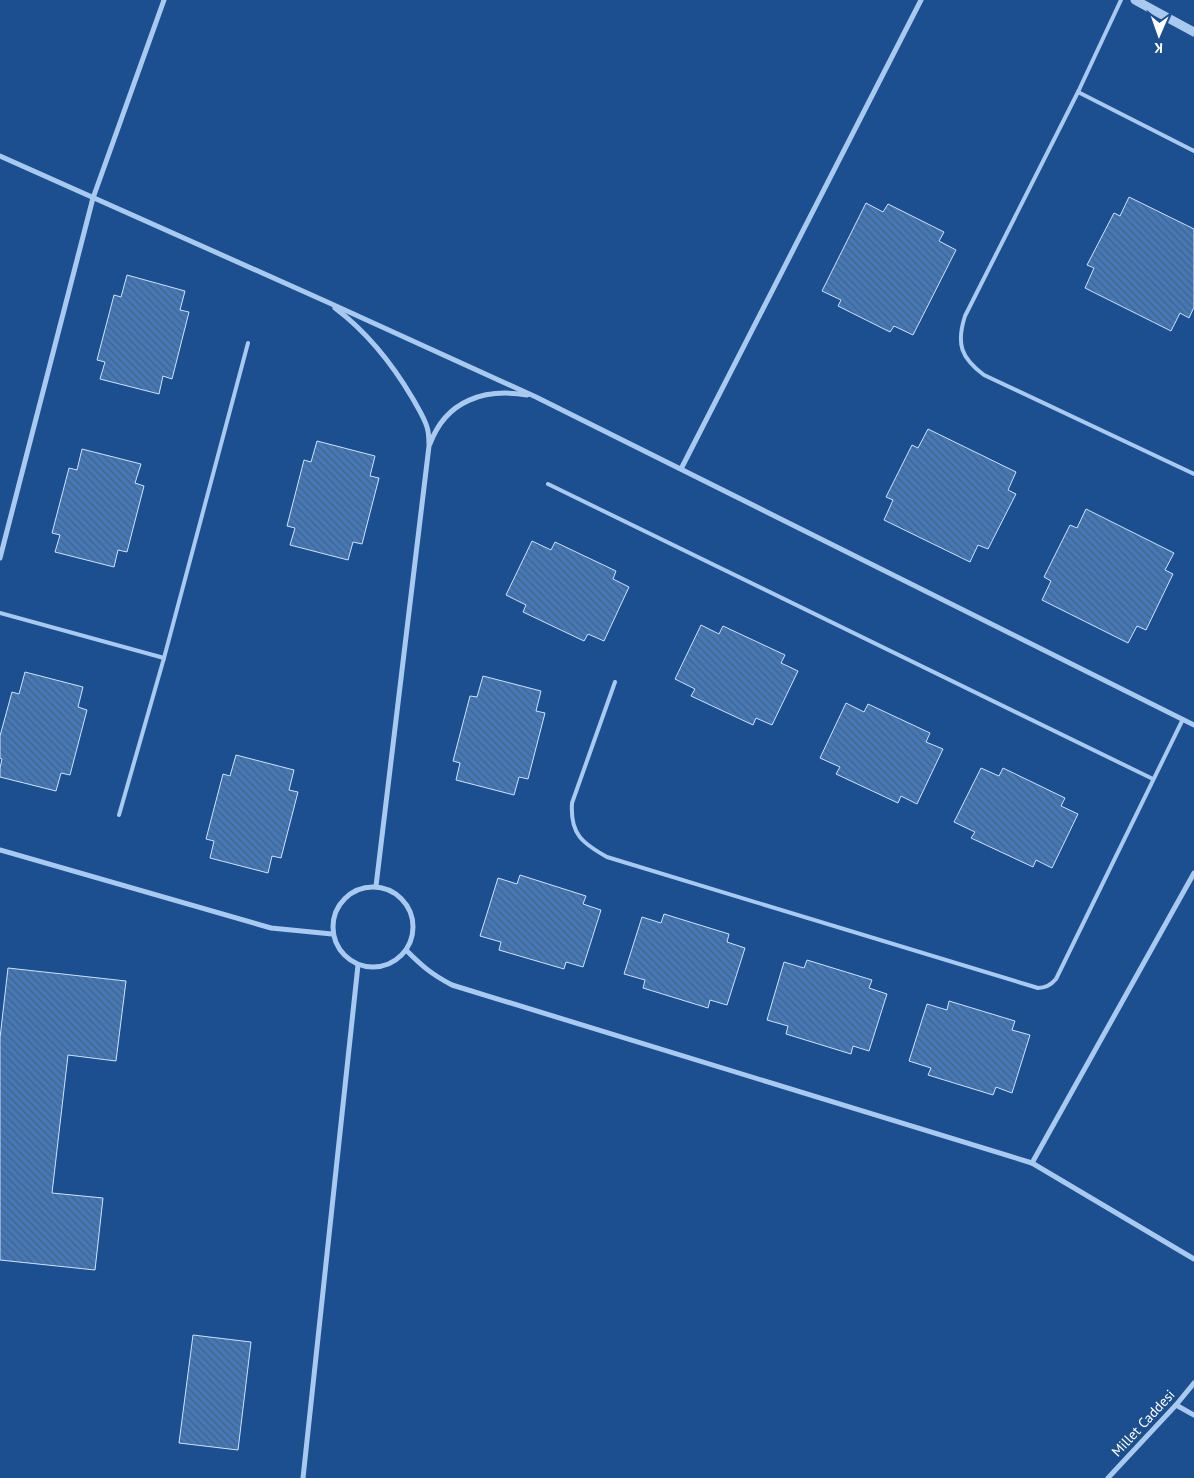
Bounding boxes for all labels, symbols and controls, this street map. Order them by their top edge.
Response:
north arrow [1134,10,1184,60]
text: K [1154,39,1163,57]
street label: Millet Caddesi [1107,1386,1179,1460]

